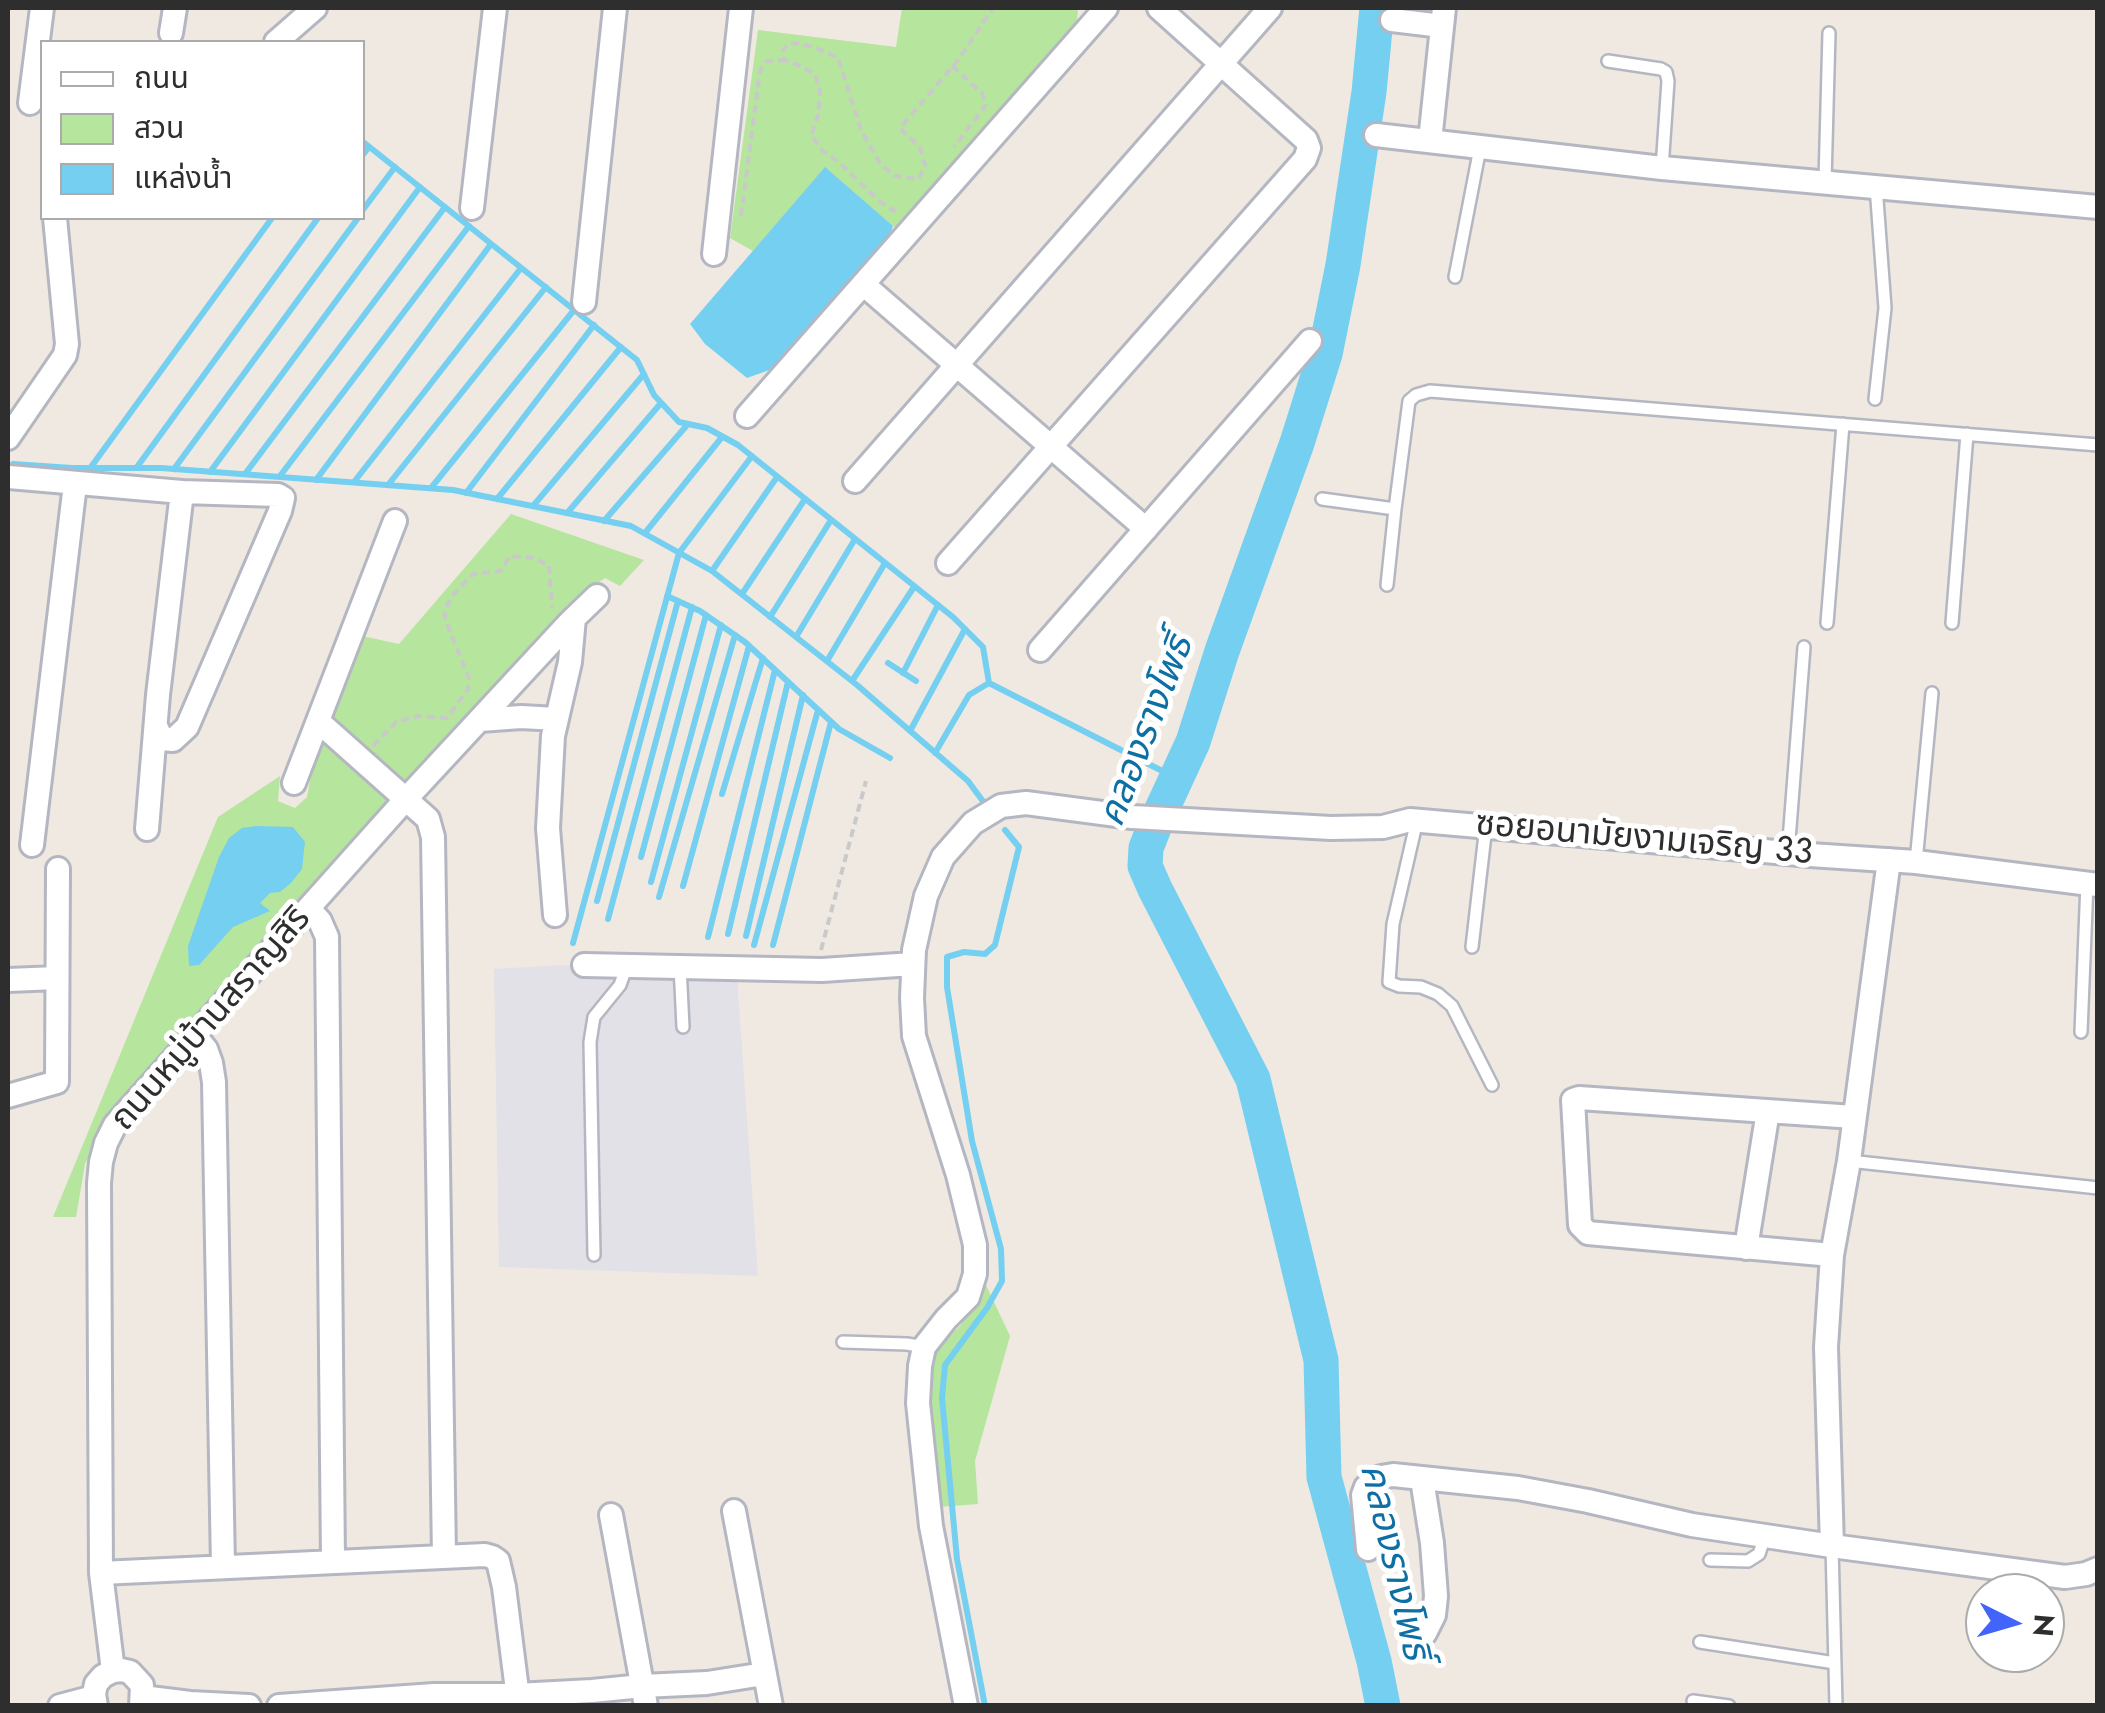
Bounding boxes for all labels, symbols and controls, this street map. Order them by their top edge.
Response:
legend [40,40,365,220]
text: ถนน [134,56,189,99]
text: สวน [134,106,184,149]
text: แหล่งน้ำ [134,156,232,199]
water label: คลองรางโพธิ์ [1091,631,1205,833]
street label: ซอยอนามัยงามเจริญ 33 [1474,804,1814,876]
street label: ถนนหมู่บ้านสราญสิริ [103,899,321,1141]
water label: คลองรางโพธิ์ [1347,1460,1437,1664]
north arrow [1965,1573,2065,1673]
text: N [2022,1613,2065,1638]

